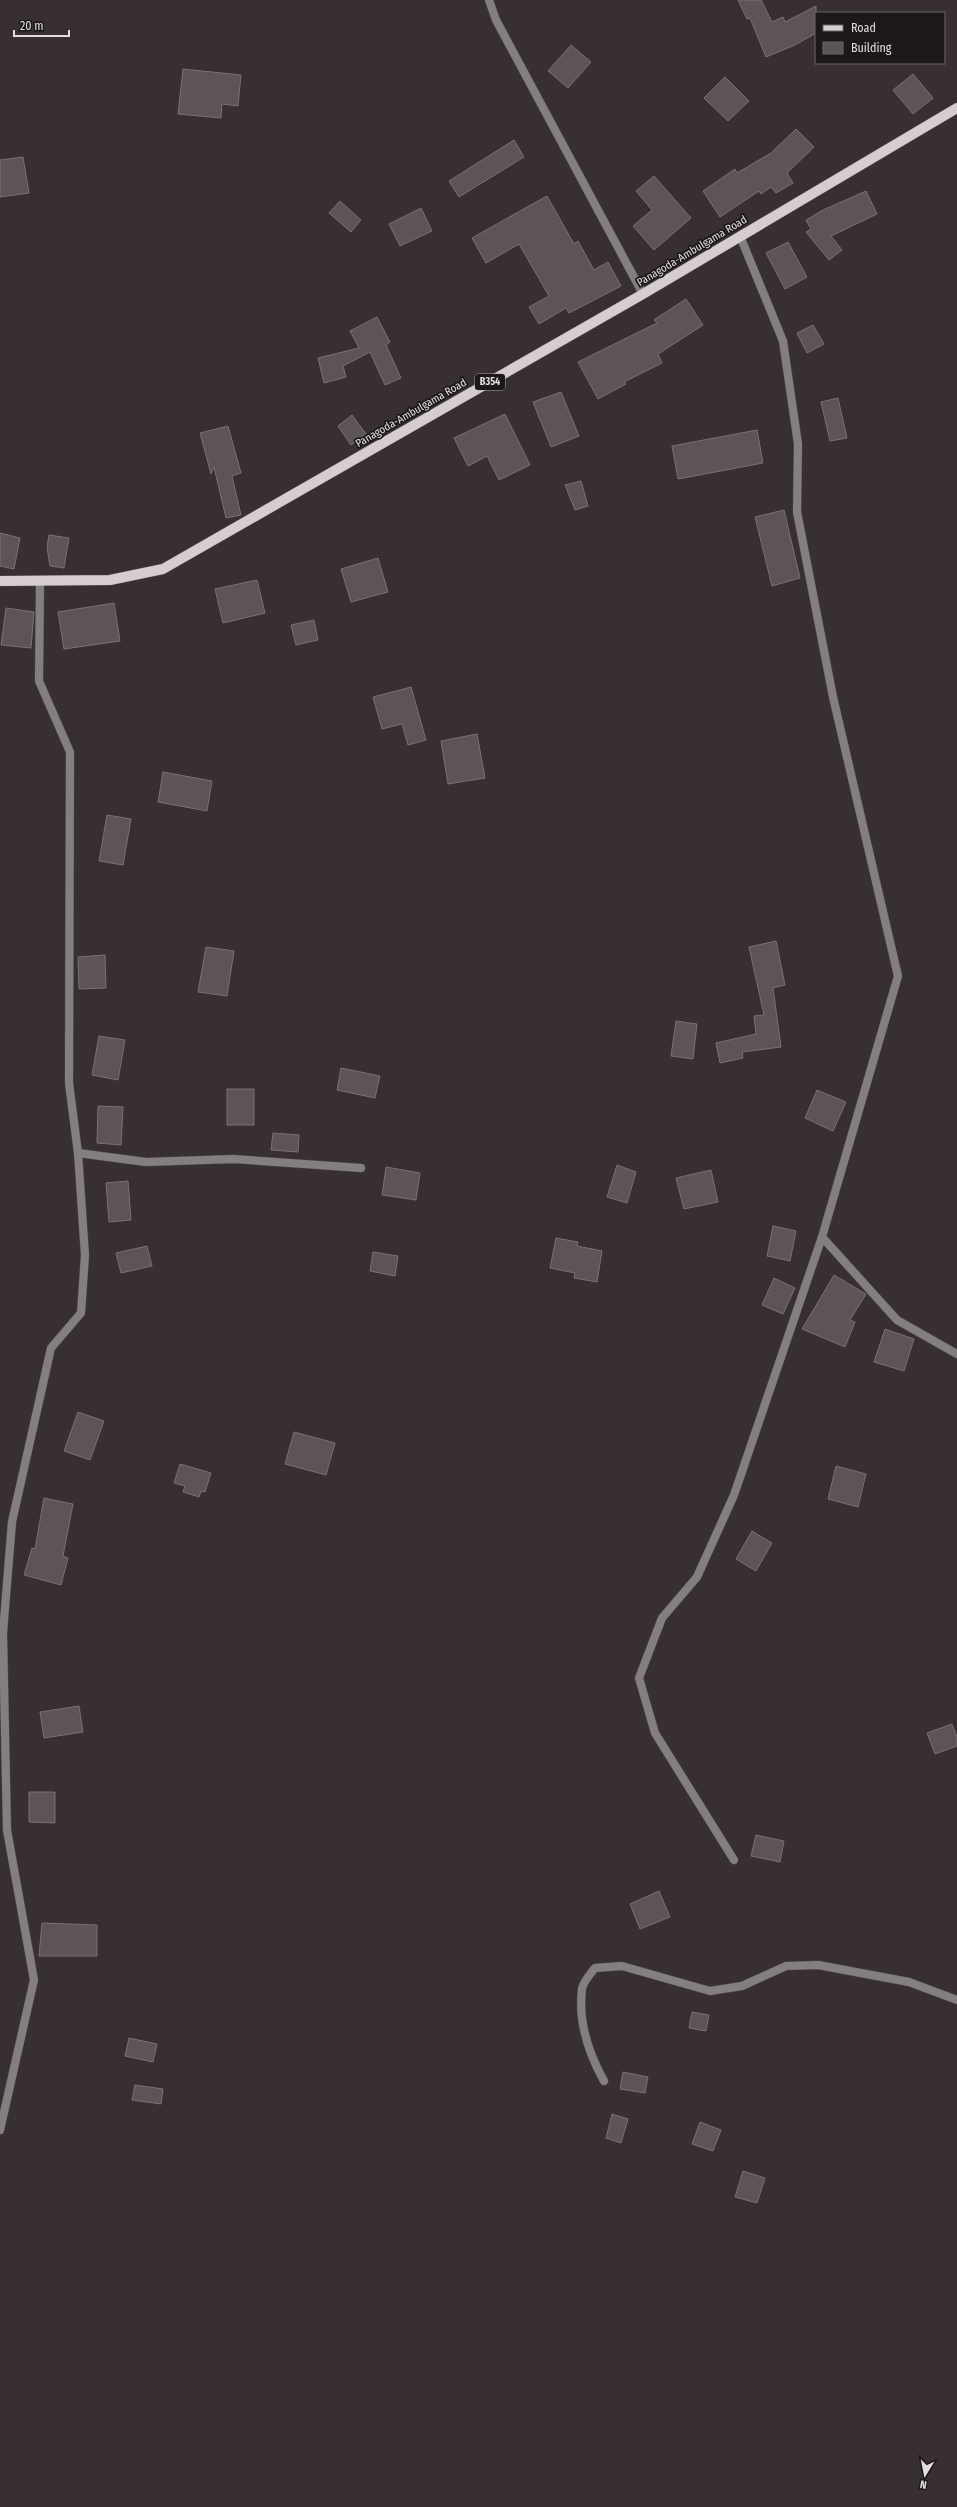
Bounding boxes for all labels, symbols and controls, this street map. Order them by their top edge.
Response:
scale bar [14,12,69,38]
legend [815,12,945,64]
text: 20 m [20,19,44,33]
text: Road [851,21,876,35]
text: Building [851,41,892,55]
street label: Panagoda-Ambulgama Road [635,213,749,289]
road number: B354 [475,374,505,390]
street label: Panagoda-Ambulgama Road [353,376,469,450]
north arrow [905,2455,945,2495]
text: N [919,2477,928,2491]

